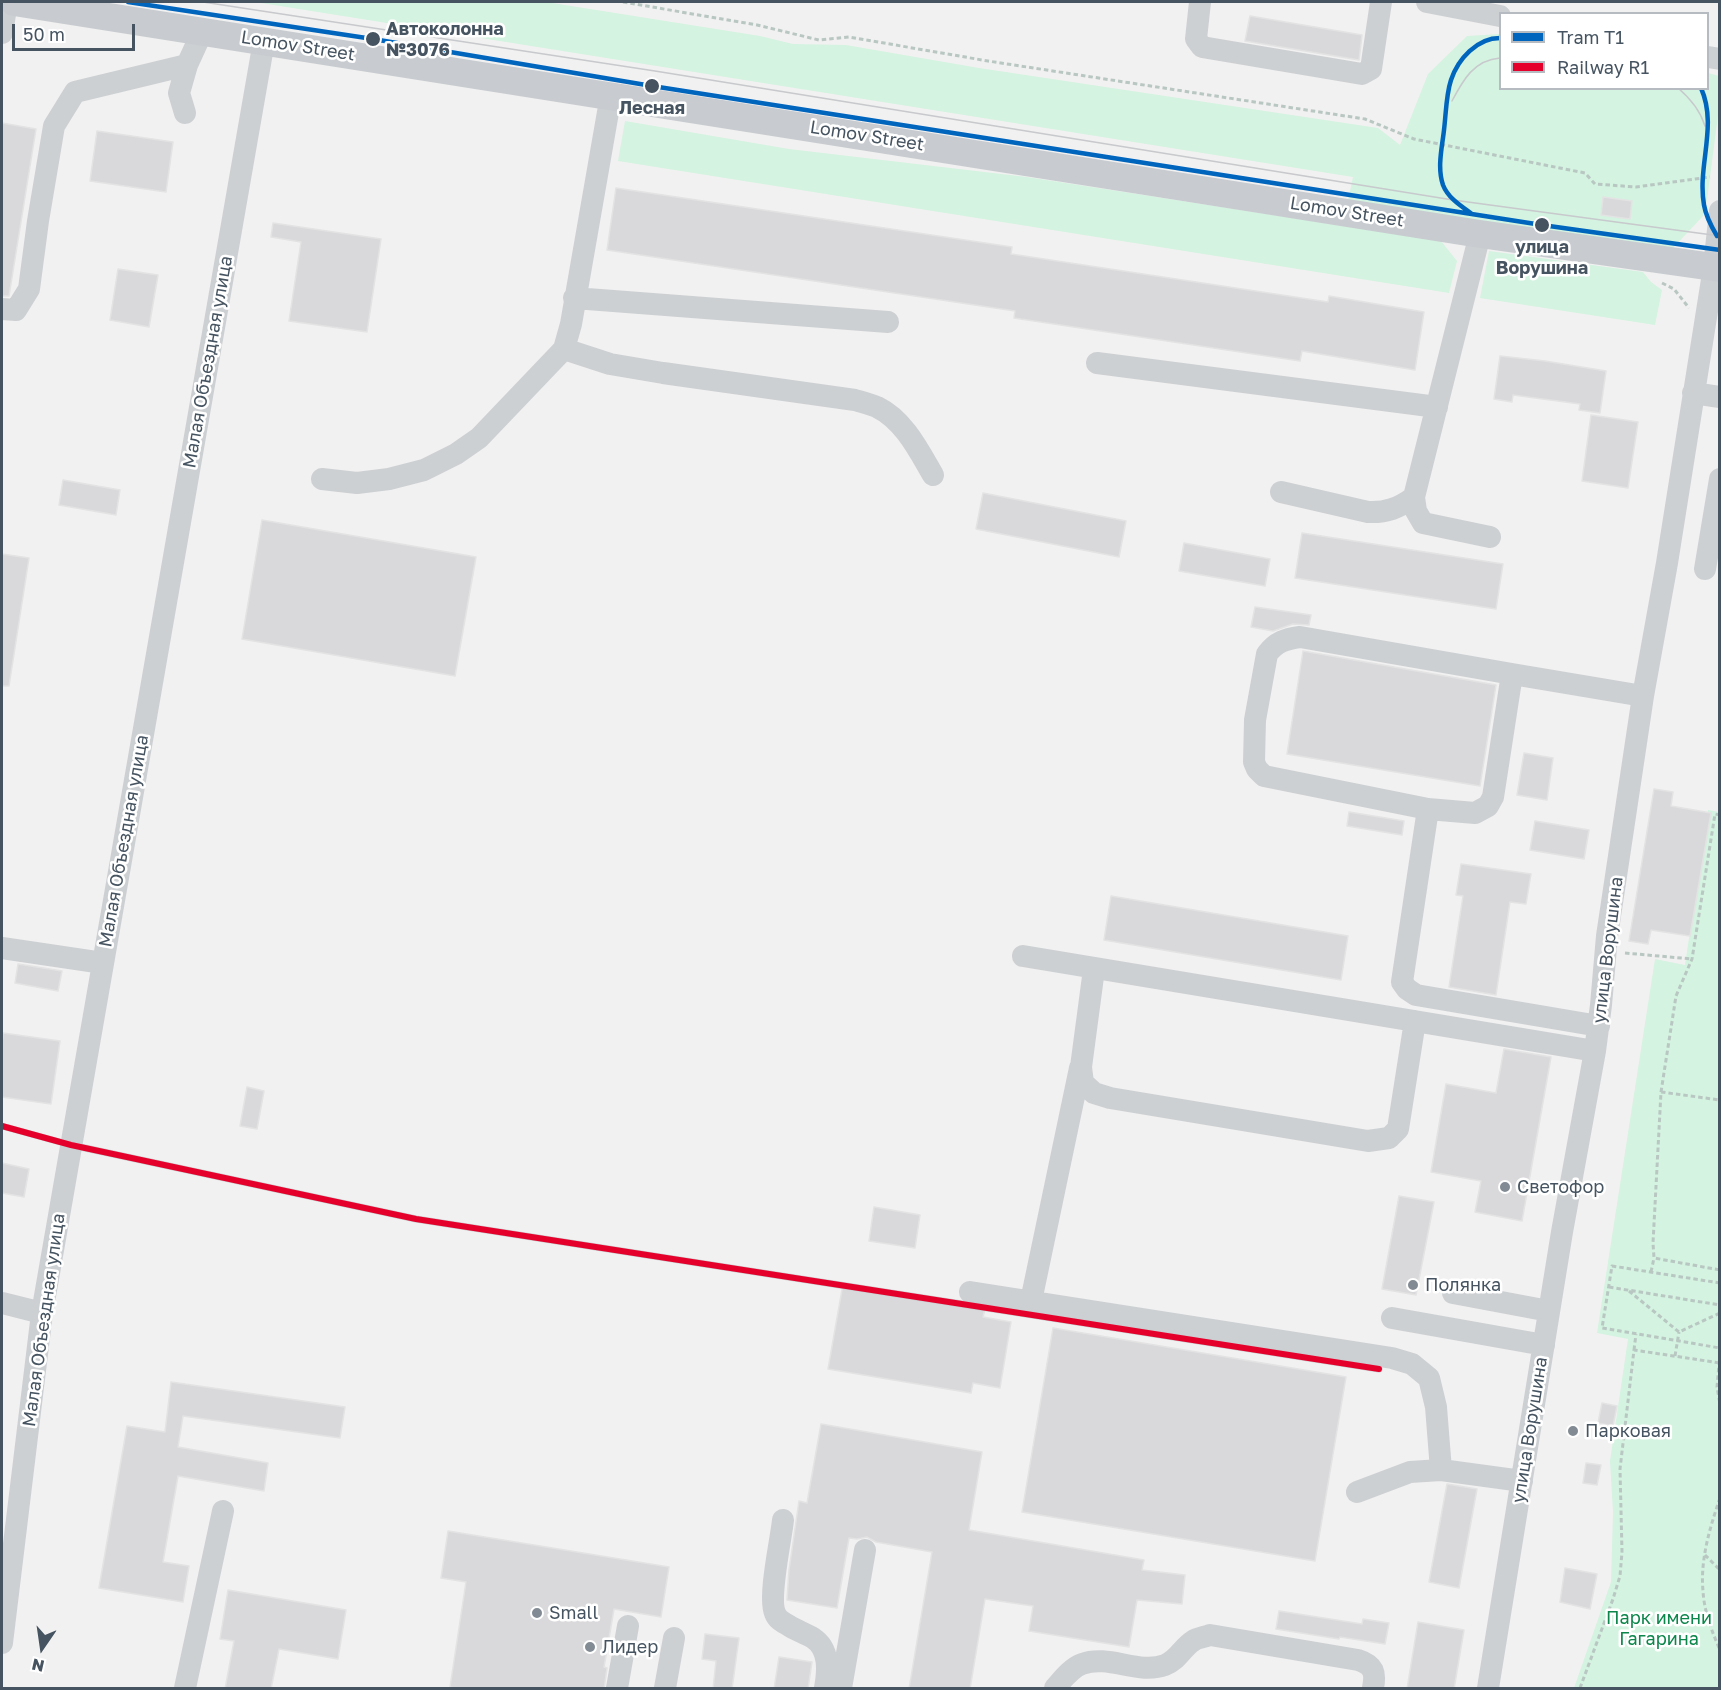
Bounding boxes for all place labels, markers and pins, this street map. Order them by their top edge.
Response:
place label: Автоколонна №3076 [386,18,504,60]
marker: Автоколонна №3076 [364,30,382,48]
marker: Лесная [643,77,661,95]
place label: Лесная [619,97,685,119]
marker: улица Ворушина [1533,216,1551,234]
place label: улица Ворушина [1496,236,1588,278]
place label: Светофор [1517,1176,1604,1198]
marker: Светофор [1498,1180,1512,1194]
place label: Полянка [1425,1274,1501,1296]
marker: Полянка [1406,1278,1420,1292]
place label: Парковая [1585,1420,1671,1442]
marker: Парковая [1566,1424,1580,1438]
place label: Small [549,1602,598,1624]
marker: Small [530,1606,544,1620]
place label: Лидер [602,1636,658,1658]
marker: Лидер [583,1640,597,1654]

